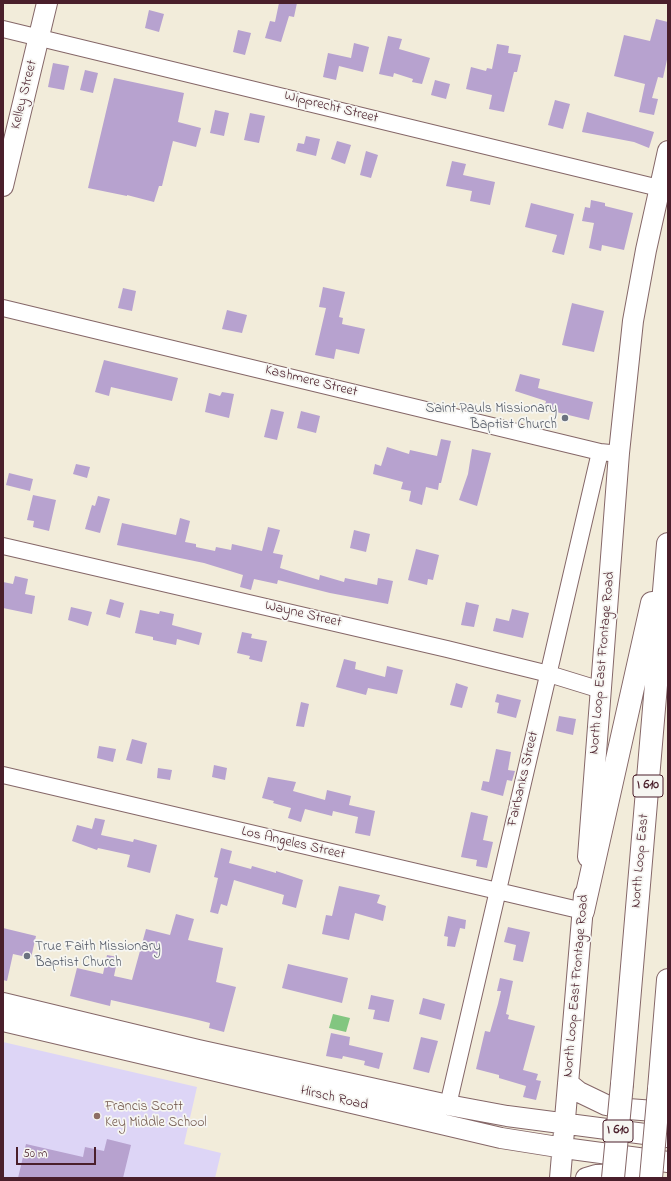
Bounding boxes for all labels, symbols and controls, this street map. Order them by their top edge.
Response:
street label: Kelley Street [8,59,42,131]
street label: Wipprecht Street [282,88,380,128]
street label: Kashmere Street [263,362,359,402]
place label: Saint Pauls Missionary Baptist Church [425,402,557,434]
marker: Saint Pauls Missionary Baptist Church [560,413,570,423]
street label: North Loop East Frontage Road [587,571,619,755]
street label: Wayne Street [263,598,343,632]
street label: Fairbanks Street [505,730,543,828]
road number: I 610 [633,775,663,797]
street label: North Loop East [629,813,653,909]
street label: Los Angeles Street [240,824,346,864]
street label: North Loop East Frontage Road [561,894,593,1078]
place label: True Faith Missionary Baptist Church [35,940,161,972]
marker: True Faith Missionary Baptist Church [22,951,32,961]
street label: Hirsch Road [299,1083,369,1115]
place label: Francis Scott Key Middle School [105,1100,207,1132]
marker: Francis Scott Key Middle School [92,1111,102,1121]
road number: I 610 [603,1120,633,1142]
scale bar [18,1139,98,1165]
text: 50 m [23,1145,47,1163]

